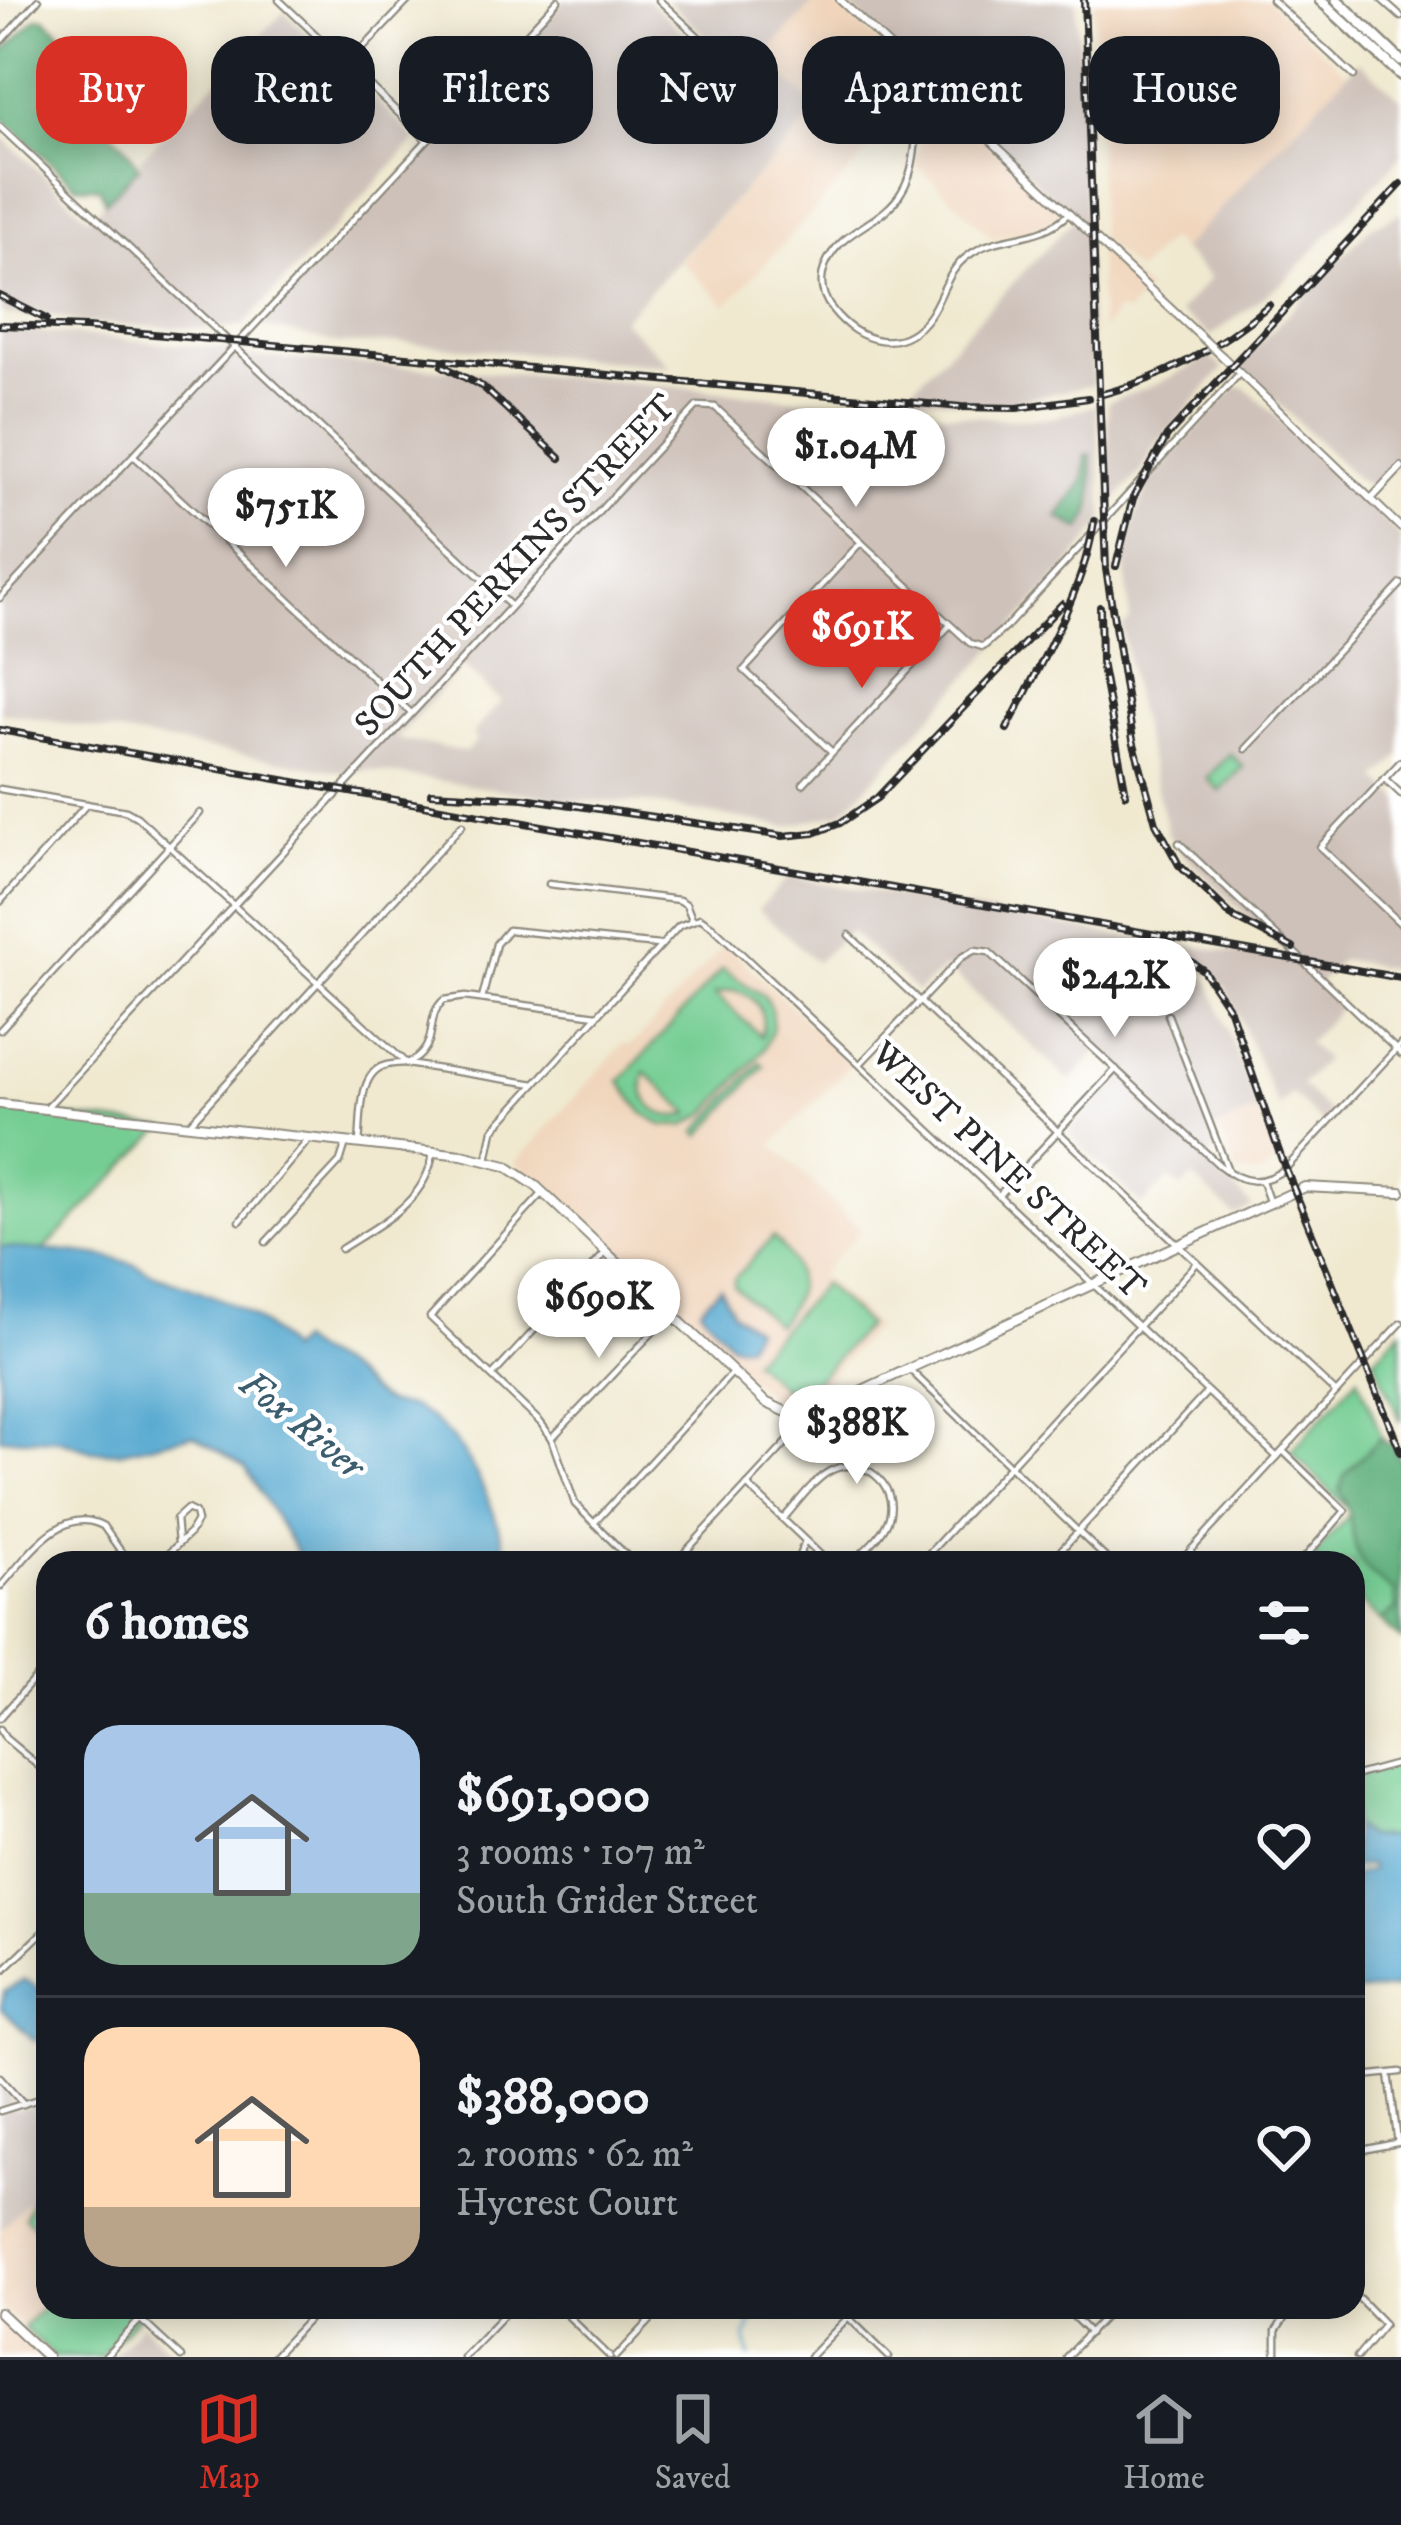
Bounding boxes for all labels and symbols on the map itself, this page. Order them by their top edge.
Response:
street label: SOUTH PERKINS STREET [345,385,686,746]
pin: $1.04M [758,408,954,510]
pin: $751K [202,468,370,570]
pin: $691K [778,589,946,691]
pin: $242K [1031,938,1199,1040]
street label: WEST PINE STREET [861,1031,1155,1310]
pin: $690K [515,1259,683,1361]
water label: Fox River [229,1360,376,1492]
pin: $388K [773,1385,941,1487]

